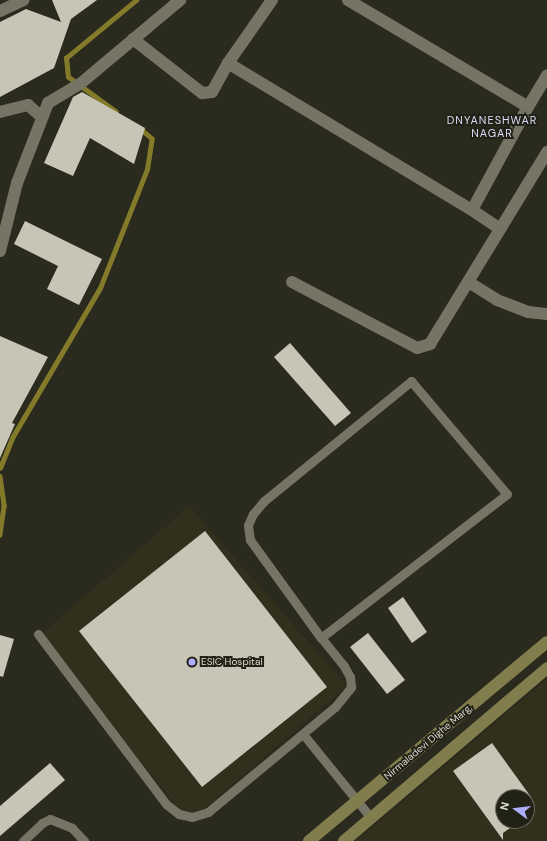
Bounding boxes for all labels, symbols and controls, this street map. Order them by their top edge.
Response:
district label: DNYANESHWAR NAGAR [447,114,537,140]
marker: ESIC Hospital [186,656,198,668]
place label: ESIC Hospital [201,656,263,668]
street label: Nirmaladevi Dighe Marg, [382,702,474,782]
north arrow [495,789,535,829]
text: N [497,800,512,812]

